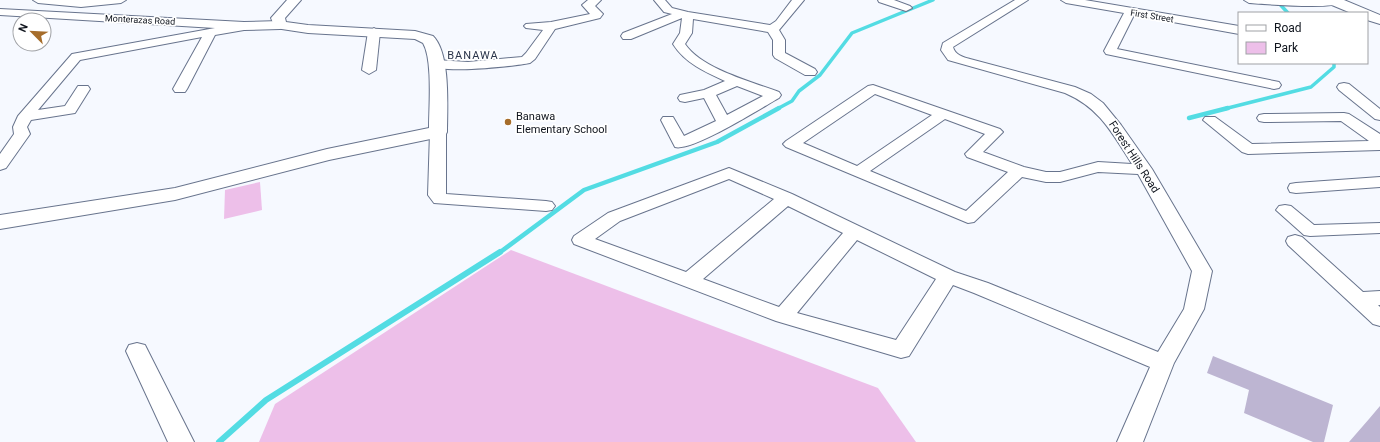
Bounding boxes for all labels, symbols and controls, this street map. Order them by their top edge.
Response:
street label: First Street [1130,8,1174,24]
north arrow [12,12,52,52]
legend [1238,12,1368,64]
street label: Monterazas Road [105,13,175,27]
text: Road [1274,21,1302,35]
text: N [16,22,31,34]
text: Park [1274,41,1299,55]
district label: BANAWA [447,49,499,62]
place label: Banawa Elementary School [516,110,607,136]
marker: Banawa Elementary School [503,117,513,127]
street label: Forest Hills Road [1106,119,1162,195]

